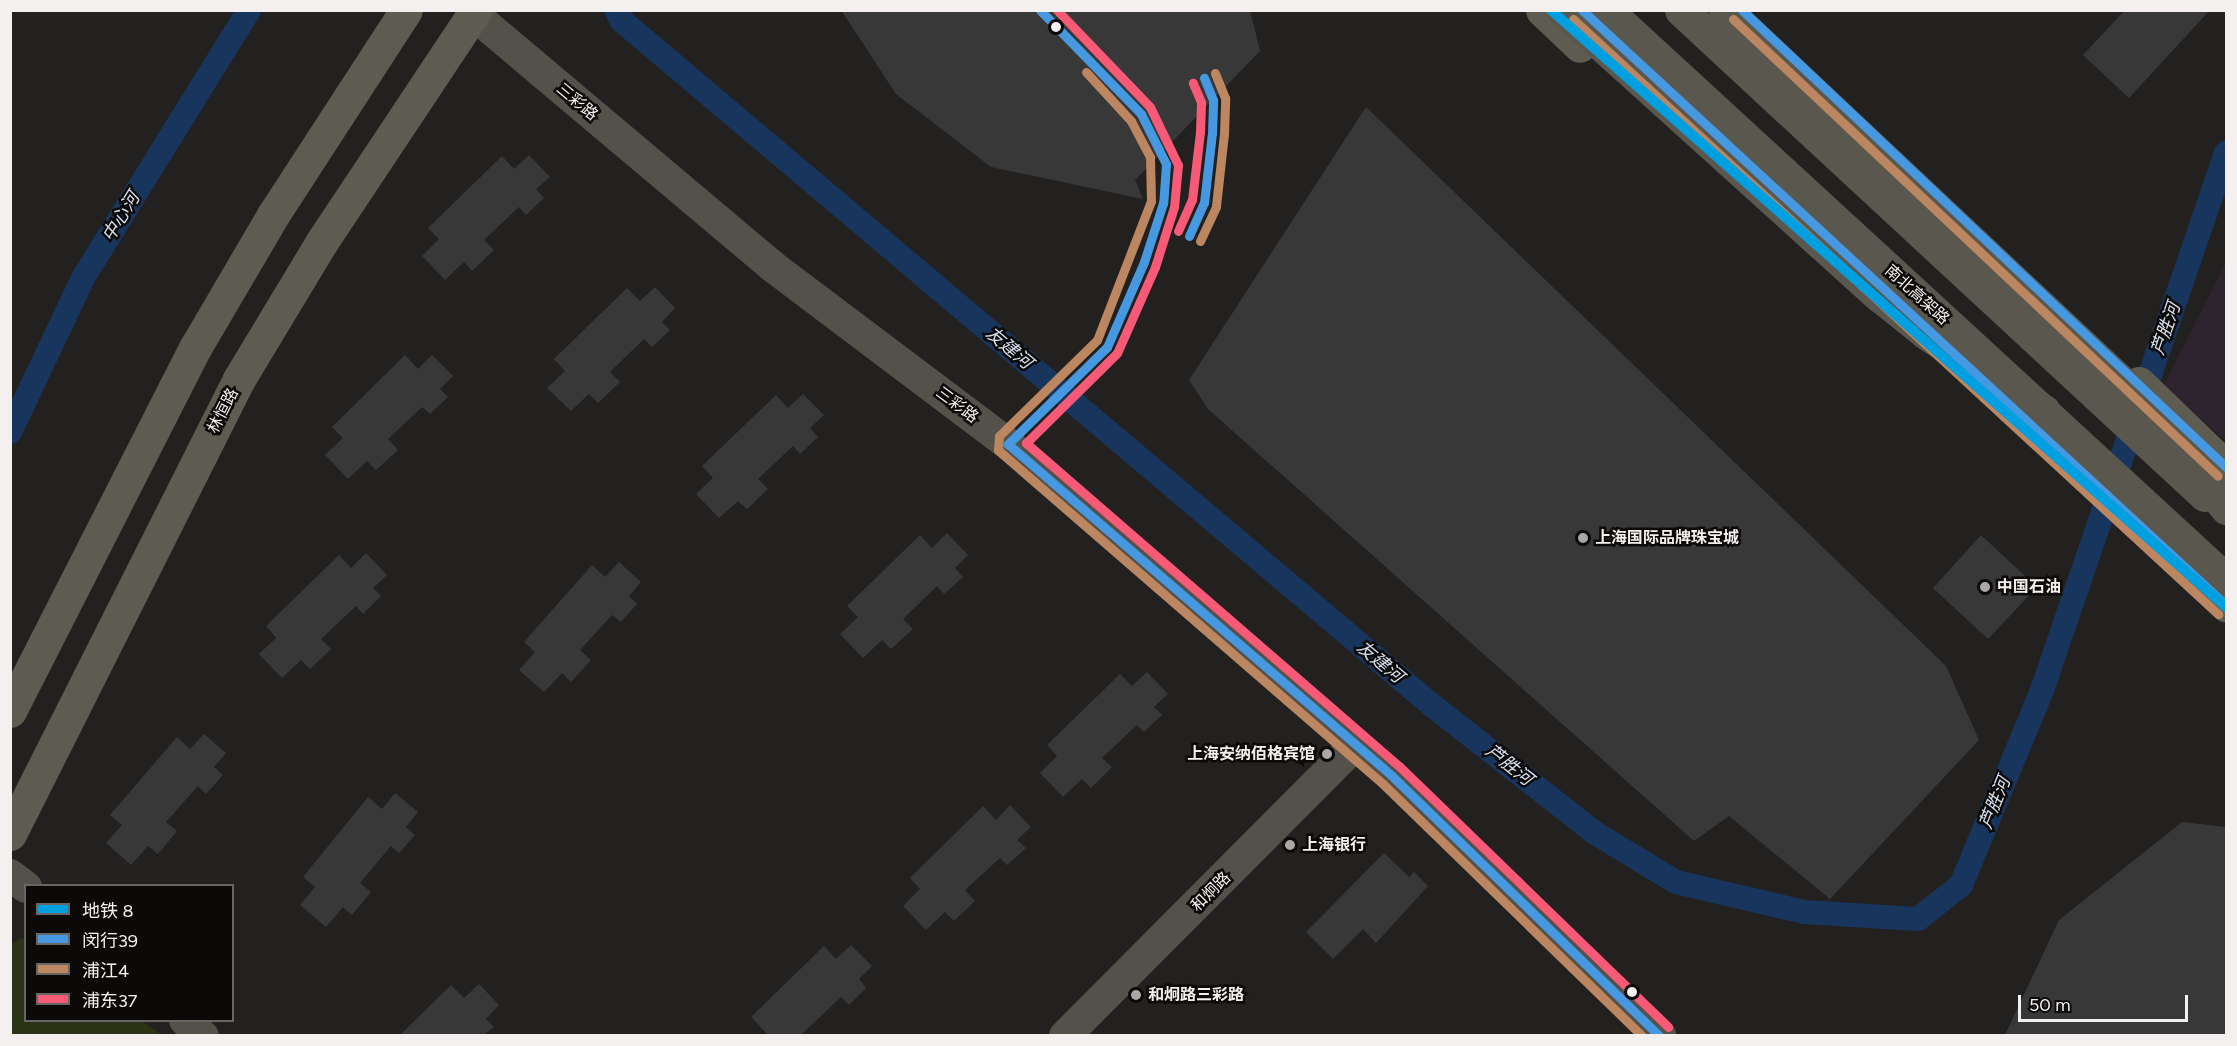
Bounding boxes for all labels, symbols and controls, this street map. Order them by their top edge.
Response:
unlabelled marker [1050,21,1062,33]
street label: 三彩路 [552,79,602,125]
water label: 中心河 [98,188,144,246]
street label: 南北高架路 [1881,261,1953,329]
water label: 芦胜河 [2147,300,2185,358]
water label: 友建河 [981,322,1037,374]
street label: 三彩路 [932,383,982,427]
street label: 林恒路 [204,385,242,437]
place label: 上海国际品牌珠宝城 [1595,528,1739,548]
marker: 上海国际品牌珠宝城 [1576,531,1590,545]
place label: 中国石油 [1997,577,2061,597]
marker: 中国石油 [1978,580,1992,594]
water label: 友建河 [1352,636,1408,688]
water label: 芦胜河 [1481,740,1537,790]
place label: 上海安纳佰格宾馆 [1187,744,1315,764]
marker: 上海安纳佰格宾馆 [1320,747,1334,761]
water label: 芦胜河 [1975,774,2015,832]
place label: 上海银行 [1302,835,1366,855]
marker: 上海银行 [1283,838,1297,852]
street label: 和炯路 [1187,868,1235,916]
legend [24,884,234,1022]
text: 地铁 8 [82,900,134,922]
text: 闵行39 [82,930,138,952]
text: 浦江4 [82,960,129,982]
scale bar [2021,983,2190,1021]
place label: 和炯路三彩路 [1148,985,1244,1005]
unlabelled marker [1626,986,1638,998]
marker: 和炯路三彩路 [1129,988,1143,1002]
text: 浦东37 [82,990,137,1012]
text: 50 m [2029,994,2071,1016]

